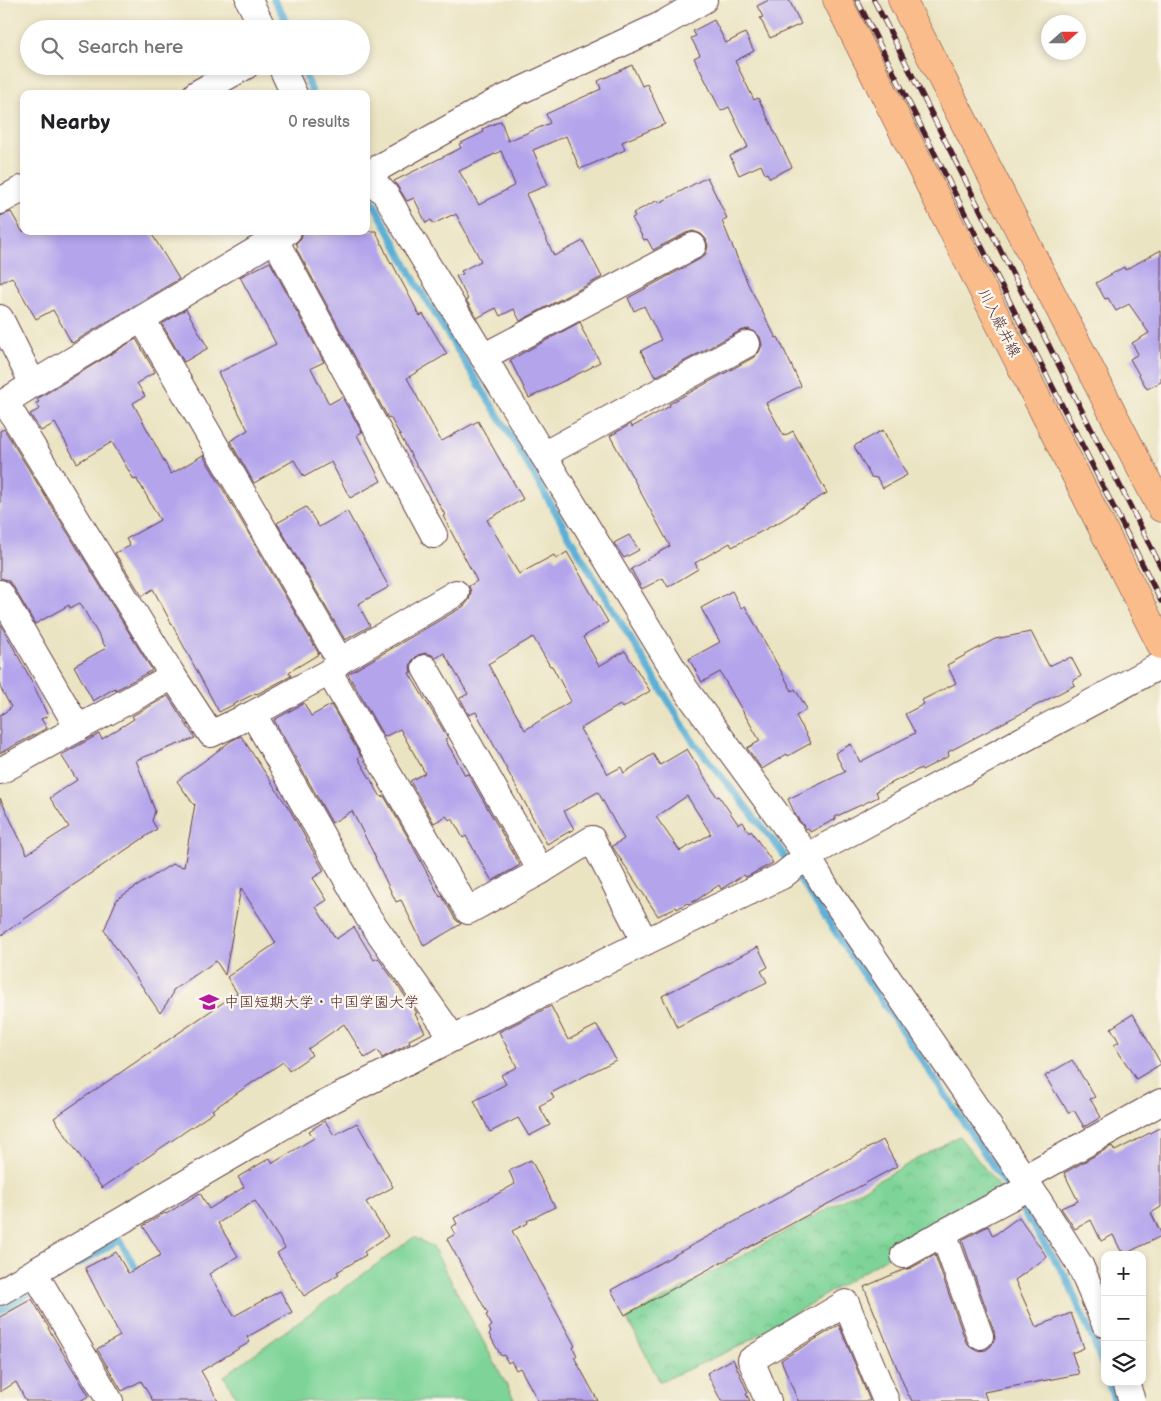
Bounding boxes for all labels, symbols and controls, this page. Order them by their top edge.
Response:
north arrow [1041,15,1086,60]
search box [20,20,370,75]
icon: search [38,34,66,62]
text: Search here [78,36,183,59]
text: Nearby [40,110,110,135]
text: 0 results [288,113,350,132]
street label: 川入巌井線 [974,285,1024,361]
school or university icon: 中国短期大学・中国学園大学 [198,991,220,1013]
place label: 中国短期大学・中国学園大学 [224,993,419,1012]
map controls [1101,1251,1146,1386]
button: + [1101,1251,1146,1296]
button: − [1101,1296,1146,1341]
button: layers [1101,1341,1146,1386]

